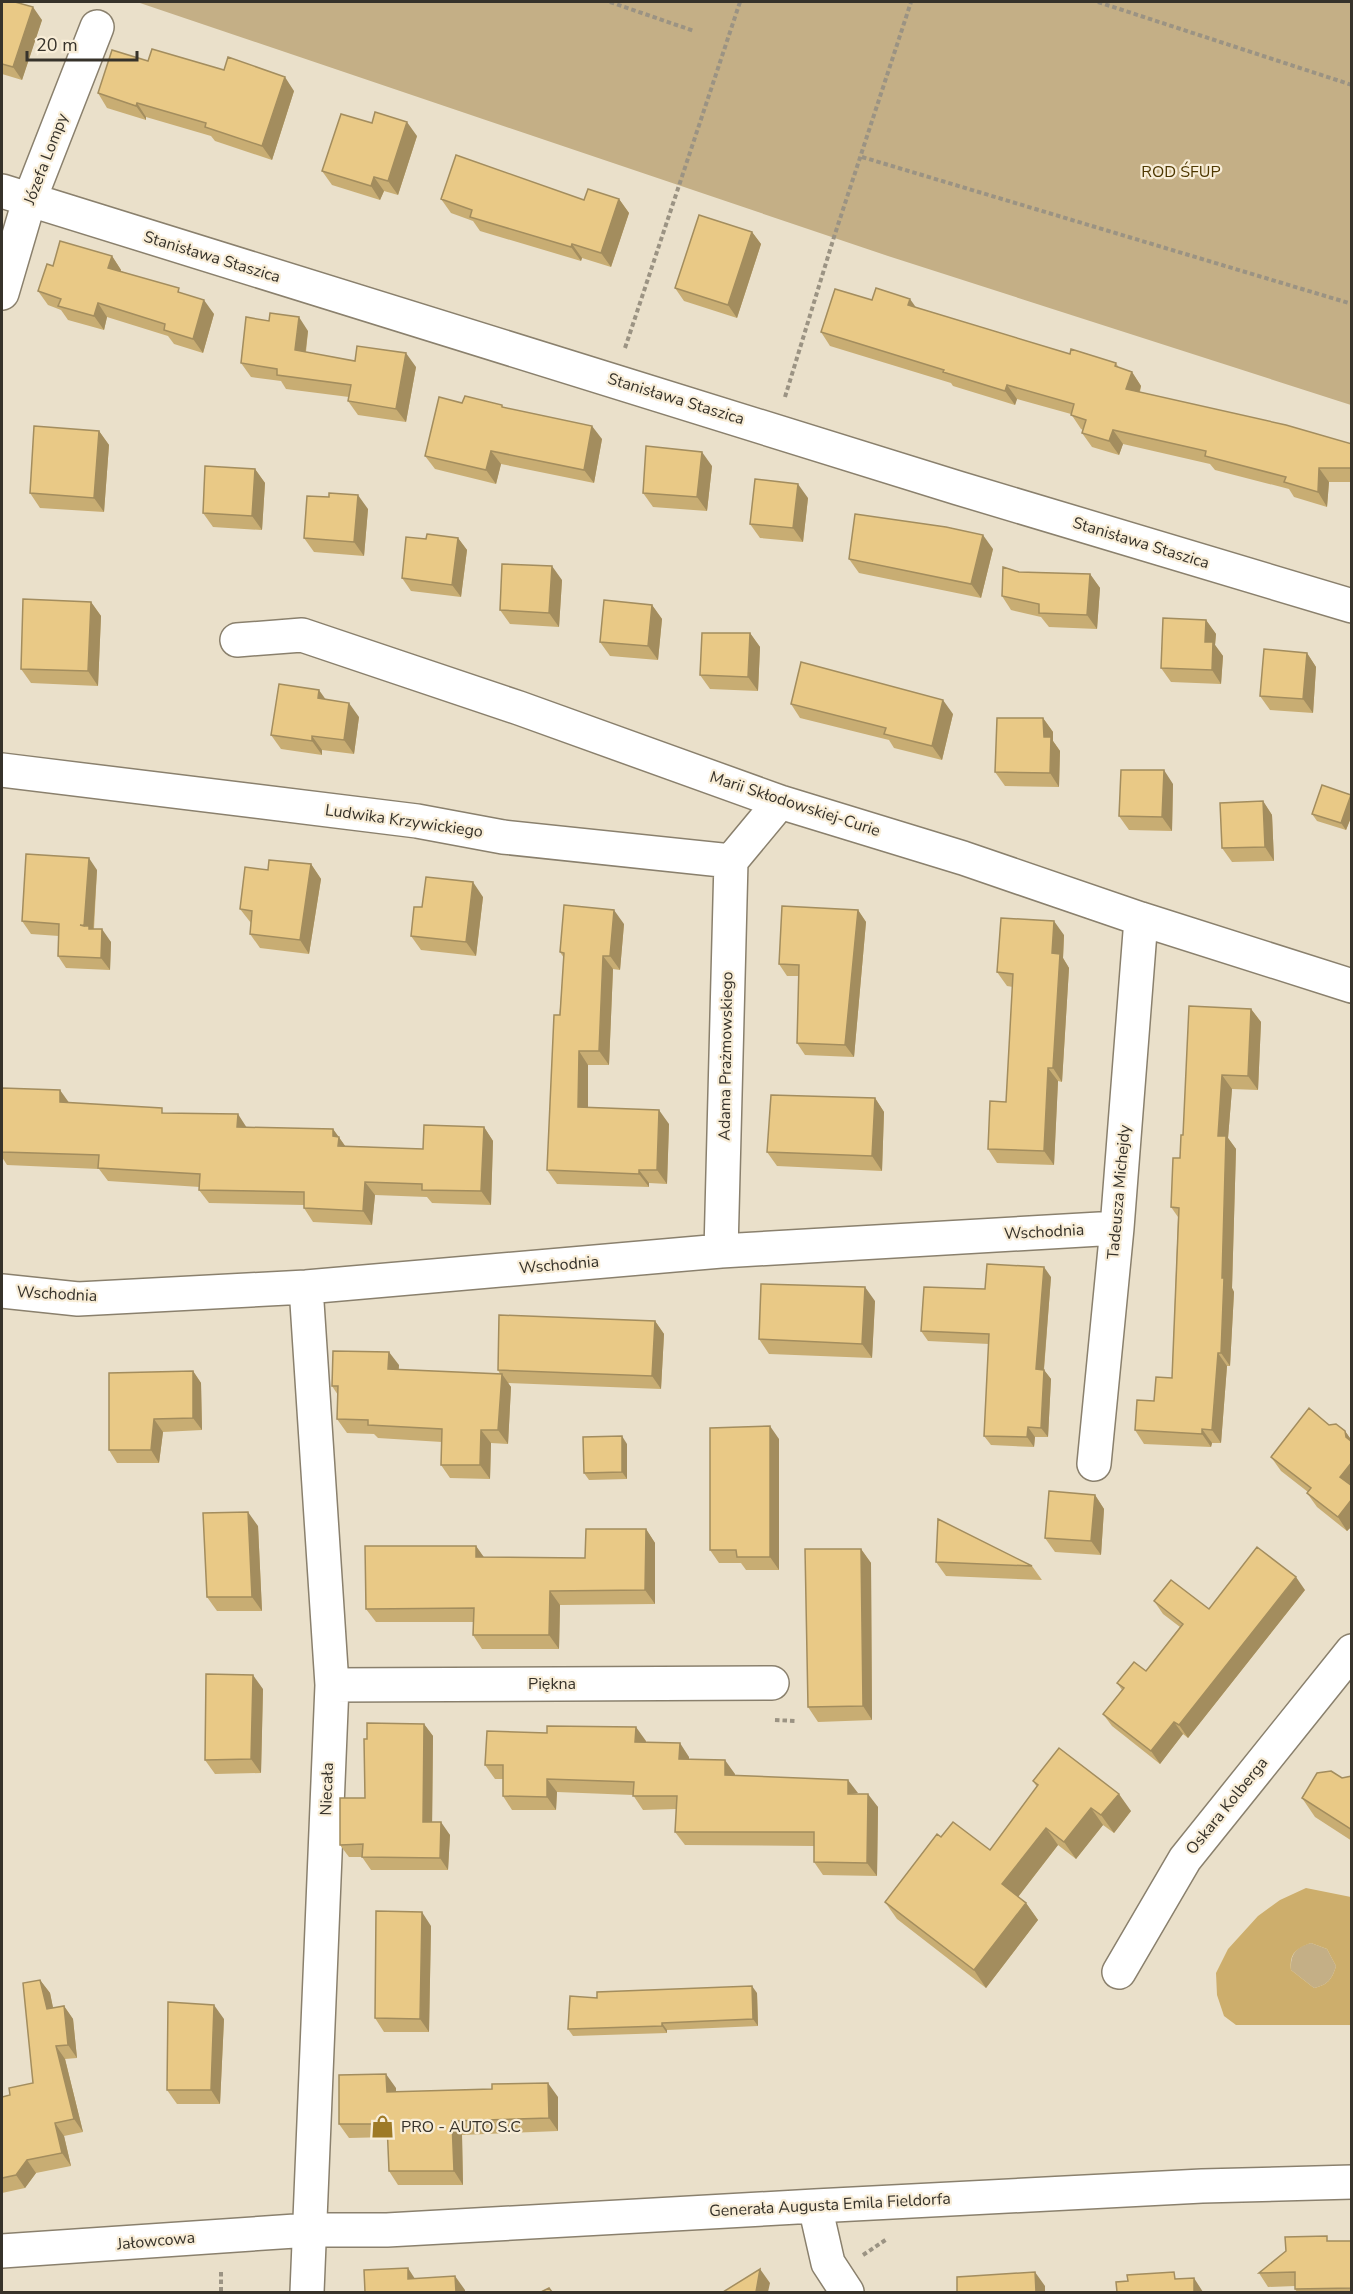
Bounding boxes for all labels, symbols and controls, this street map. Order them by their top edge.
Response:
scale bar [27,24,136,62]
text: 20 m [36,33,78,57]
street label: Józefa Lompy [18,109,74,209]
park label: ROD ŚFUP [1141,161,1221,183]
street label: Stanisława Staszica [141,226,283,288]
street label: Stanisława Staszica [605,368,747,430]
street label: Stanisława Staszica [1070,512,1212,574]
street label: Marii Skłodowskiej-Curie [707,766,883,842]
street label: Ludwika Krzywickiego [324,799,484,843]
street label: Adama Prażmowskiego [714,971,738,1141]
street label: Tadeusza Michejdy [1102,1123,1136,1260]
street label: Wschodnia [1003,1219,1085,1245]
street label: Wschodnia [518,1251,600,1279]
street label: Wschodnia [16,1281,98,1307]
street label: Piękna [528,1673,576,1695]
street label: Oskara Kolberga [1181,1753,1273,1859]
street label: Niecała [315,1762,339,1816]
shop icon: PRO - AUTO S.C [370,2114,396,2140]
place label: PRO - AUTO S.C [401,2116,521,2138]
street label: Generała Augusta Emila Fieldorfa [709,2188,951,2222]
street label: Jałowcowa [115,2227,196,2255]

